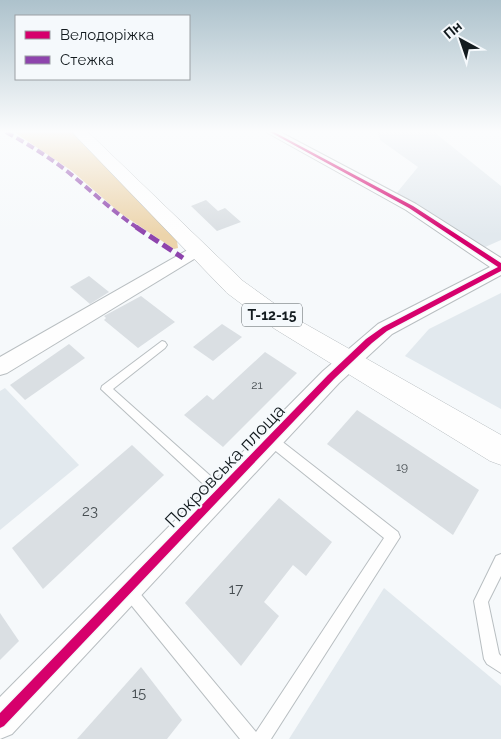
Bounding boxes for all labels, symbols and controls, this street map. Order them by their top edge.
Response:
legend [15,15,190,80]
north arrow [436,15,486,65]
text: Пн [440,18,465,42]
text: Велодоріжка [60,26,154,44]
text: Стежка [60,51,114,69]
road number: Т-12-15 [242,304,302,326]
house number: 21 [251,378,263,392]
street label: Покровська площа [161,400,289,531]
house number: 19 [396,460,408,474]
house number: 23 [82,502,98,520]
house number: 17 [229,580,243,598]
house number: 15 [132,684,146,702]

